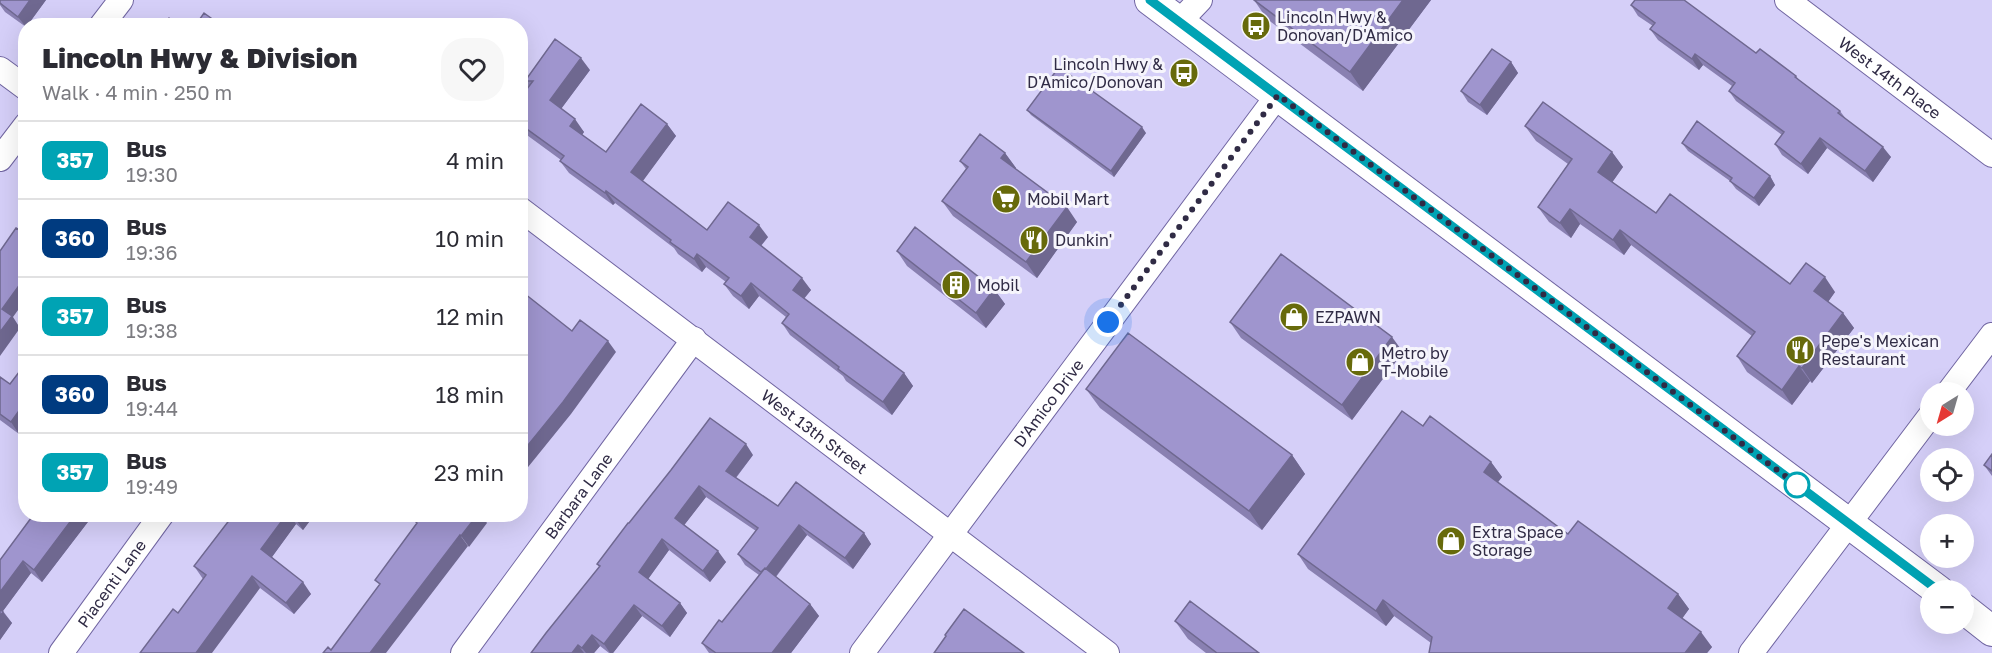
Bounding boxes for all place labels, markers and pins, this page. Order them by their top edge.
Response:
place label: Lincoln Hwy & Donovan/D'Amico [1277,7,1413,45]
bus stop icon: Lincoln Hwy & Donovan/D'Amico [1240,10,1272,42]
place label: Lincoln Hwy & D'Amico/Donovan [1027,54,1163,92]
bus stop icon: Lincoln Hwy & D'Amico/Donovan [1168,57,1200,89]
supermarket icon: Mobil Mart [990,183,1022,215]
place label: Mobil Mart [1027,189,1109,209]
restaurant icon: Dunkin' [1018,224,1050,256]
place label: Dunkin' [1055,230,1112,250]
building icon: Mobil [940,269,972,301]
place label: Mobil [977,275,1020,295]
shop icon: EZPAWN [1278,301,1310,333]
place label: EZPAWN [1315,307,1381,327]
place label: Pepe's Mexican Restaurant [1821,331,1939,369]
restaurant icon: Pepe's Mexican Restaurant [1784,334,1816,366]
place label: Metro by T-Mobile [1381,343,1449,381]
shop icon: Metro by T-Mobile [1344,346,1376,378]
unlabelled marker [1784,472,1810,498]
place label: Extra Space Storage [1472,522,1564,560]
shop icon: Extra Space Storage [1435,525,1467,557]

